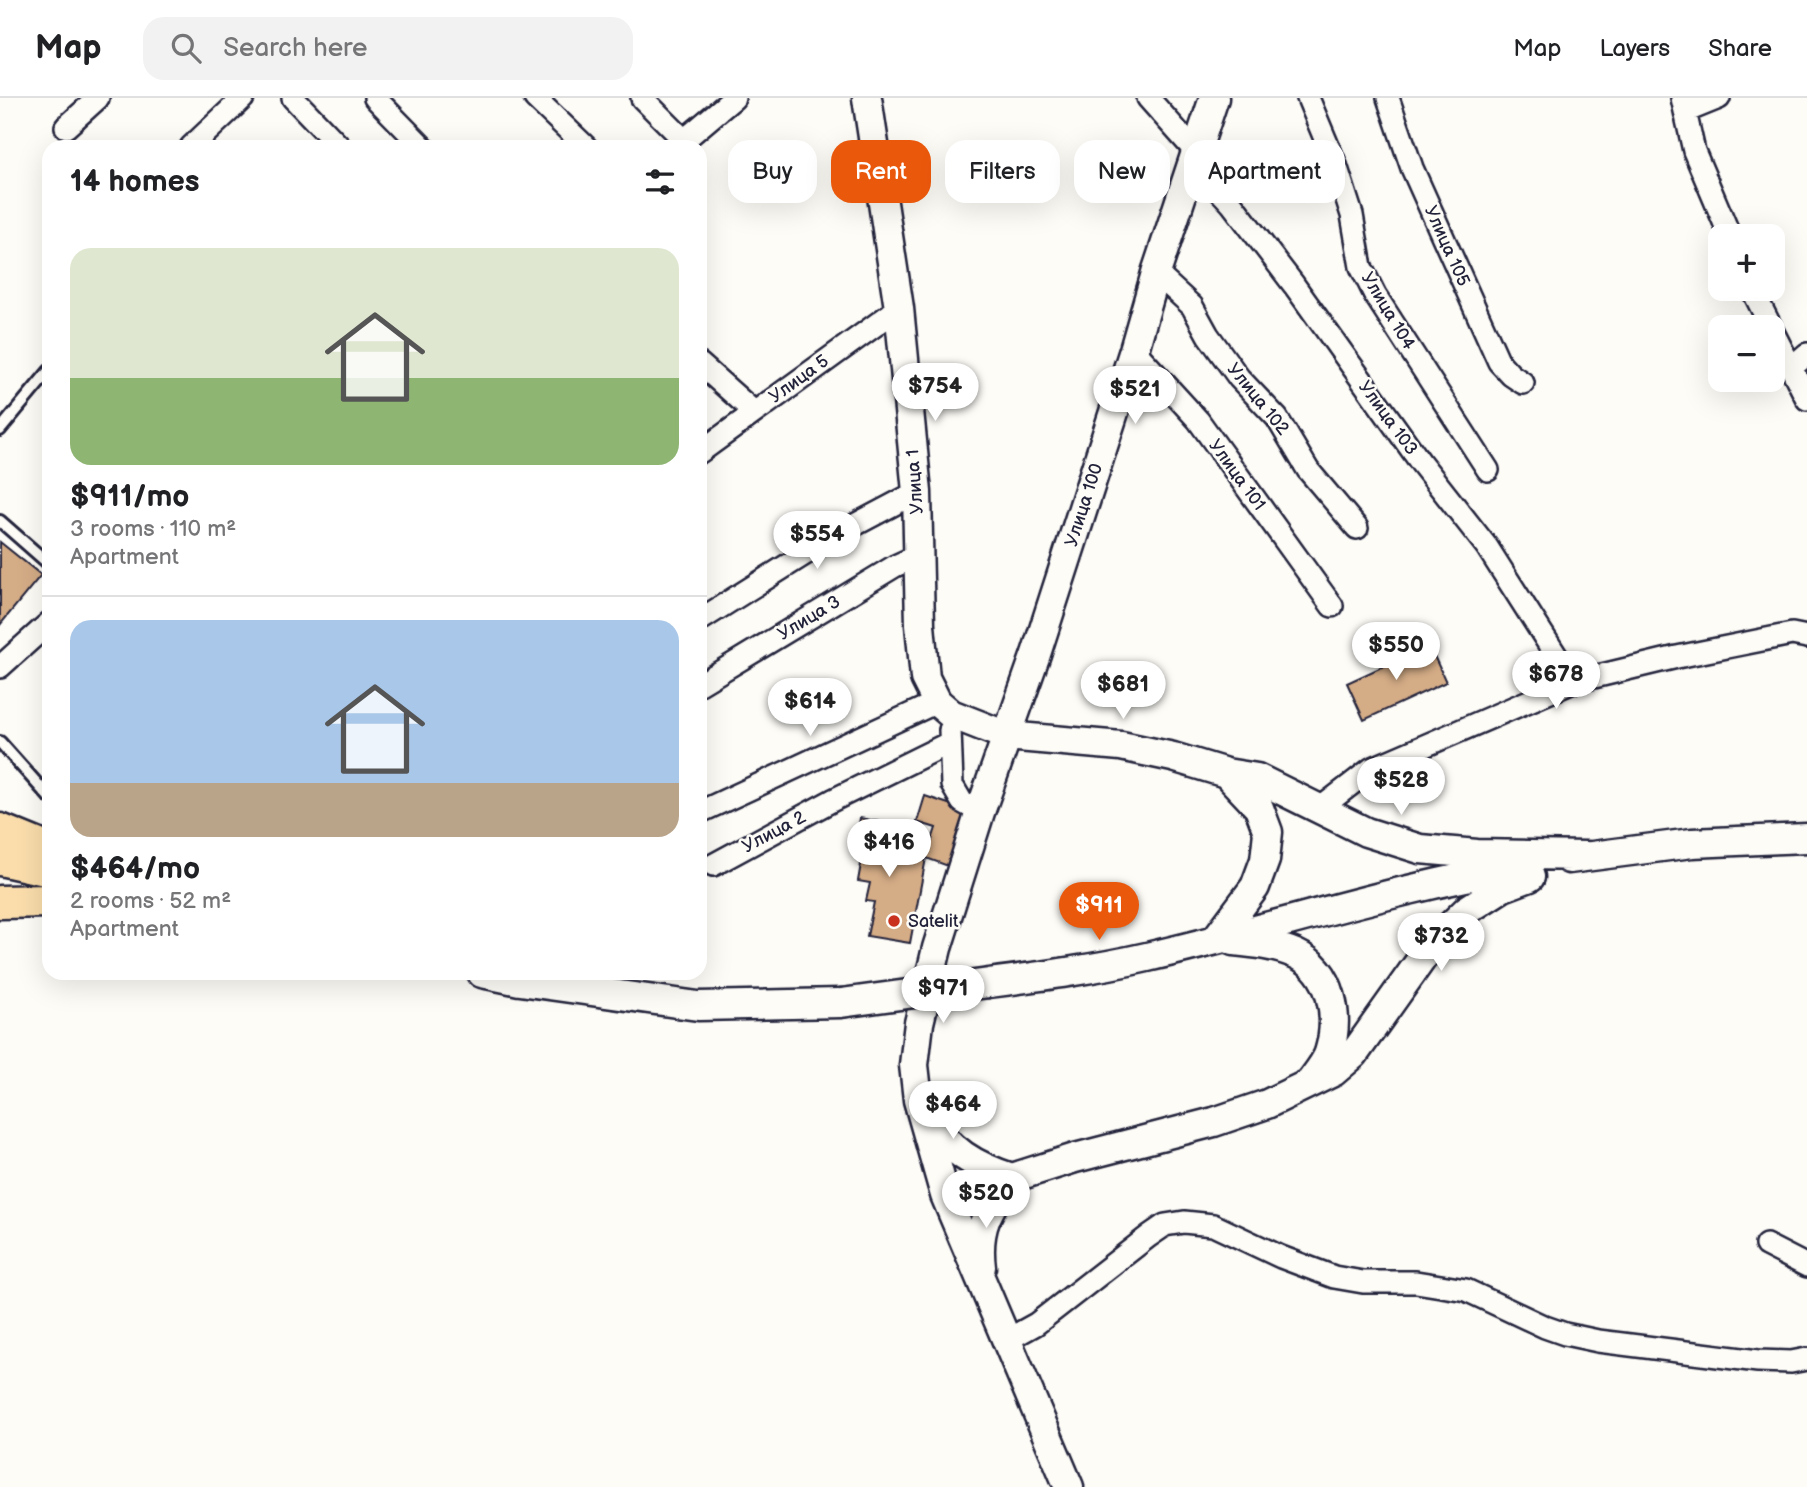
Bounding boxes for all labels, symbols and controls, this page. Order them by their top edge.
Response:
search box [143,17,633,80]
text: Map [35,28,101,68]
icon: search [167,29,205,67]
text: Search here [223,33,367,64]
text: Map [1513,34,1561,63]
text: Layers [1599,34,1670,63]
text: Share [1708,34,1772,63]
chip: Buy [728,140,817,203]
chip: Rent [831,140,931,203]
chip: Filters [945,140,1060,203]
chip: New [1074,140,1170,203]
chip: Apartment [1184,140,1345,203]
icon: filters [641,163,679,201]
text: 14 homes [70,164,199,200]
street label: Улица 105 [1420,202,1474,290]
map controls [1708,224,1785,392]
button: + [1708,224,1785,301]
street label: Улица 104 [1357,268,1419,354]
icon: home [312,294,438,420]
button: − [1708,315,1785,392]
street label: Улица 5 [765,350,833,408]
street label: Улица 102 [1223,359,1294,439]
pin: $754 [894,364,976,423]
pin: $521 [1094,366,1176,426]
text: $754 [908,372,962,400]
text: $521 [1109,375,1161,403]
street label: Улица 103 [1354,377,1422,459]
street label: Улица 101 [1204,435,1270,515]
street label: Улица 1 [902,449,928,515]
street label: Улица 100 [1061,461,1107,549]
text: $911/mo [70,479,189,515]
pin: $554 [776,512,858,571]
text: 3 rooms · 110 m² [70,515,236,543]
text: $554 [789,520,845,548]
text: Apartment [70,543,179,571]
street label: Улица 3 [774,591,844,645]
pin: $550 [1355,622,1437,682]
text: $550 [1368,631,1424,659]
pin: $678 [1515,652,1597,711]
text: $678 [1528,660,1584,688]
pin: $681 [1082,662,1164,721]
icon: home [312,666,438,792]
text: $681 [1097,670,1149,698]
pin: $614 [769,678,851,738]
text: $614 [784,687,836,715]
pin: $528 [1360,758,1442,817]
text: $528 [1373,766,1429,794]
street label: Улица 2 [739,806,810,857]
pin: $416 [848,820,930,879]
text: $416 [863,828,915,856]
text: $464/mo [70,851,200,887]
pin: $911 [1058,882,1140,942]
text: 2 rooms · 52 m² [70,887,231,915]
text: $911 [1075,891,1123,919]
place label: Satelit [908,911,959,932]
marker: Satelit [886,913,902,929]
pin: $732 [1400,914,1482,973]
text: Apartment [70,915,179,943]
text: $732 [1413,922,1469,950]
pin: $971 [902,965,984,1025]
text: $971 [917,974,969,1002]
pin: $464 [912,1082,994,1141]
text: $464 [925,1090,981,1118]
pin: $520 [945,1170,1027,1230]
text: $520 [958,1179,1014,1207]

